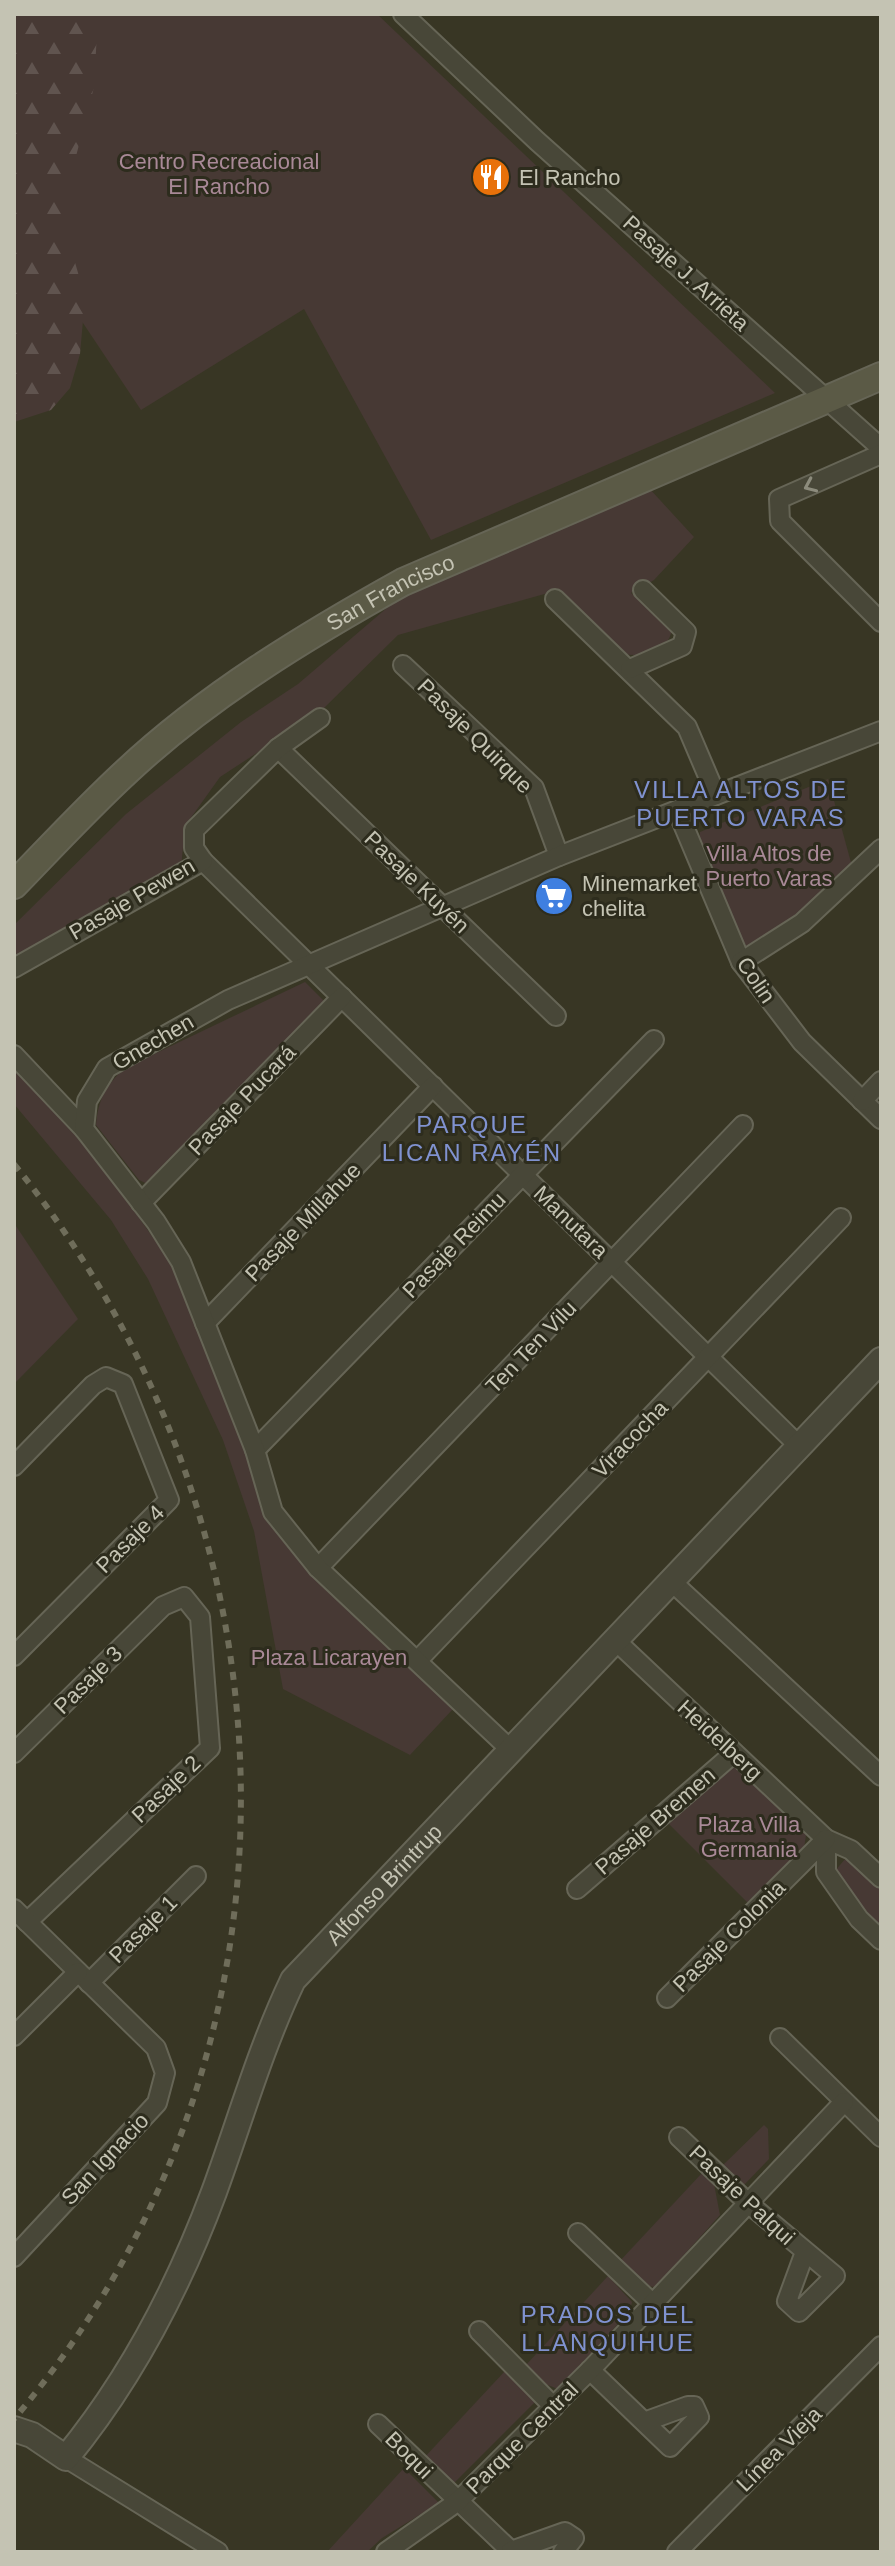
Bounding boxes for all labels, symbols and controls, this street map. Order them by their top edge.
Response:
park label: Centro Recreacional El Rancho [119,149,319,199]
restaurant icon: El Rancho [470,156,512,198]
place label: El Rancho [519,165,621,190]
street label: Pasaje J. Arrieta [618,210,754,336]
one-way arrow [803,476,818,492]
street label: San Francisco [322,549,458,636]
street label: Pasaje Quirque [413,674,537,798]
district label: VILLA ALTOS DE PUERTO VARAS [634,776,848,831]
street label: Pasaje Kuyén [359,826,475,938]
park label: Villa Altos de Puerto Varas [706,841,832,891]
street label: Pasaje Pewen [65,853,199,945]
place label: Minemarket chelita [582,871,697,921]
supermarket icon: Minemarket chelita [533,875,575,917]
street label: Colin [732,952,780,1008]
street label: Gnechen [108,1009,198,1075]
street label: Pasaje Pucará [183,1039,301,1160]
district label: PARQUE LICAN RAYÉN [382,1111,562,1166]
street label: Pasaje Millahue [240,1157,366,1287]
street label: Manutara [529,1181,614,1264]
street label: Pasaje Reimu [397,1187,511,1303]
street label: Ten Ten Vilu [481,1295,581,1399]
street label: Viracocha [587,1395,673,1483]
street label: Pasaje 4 [91,1500,169,1578]
street label: Pasaje 3 [49,1641,127,1719]
park label: Plaza Licarayen [251,1645,407,1670]
street label: Heidelberg [673,1695,767,1785]
street label: Pasaje 2 [127,1750,205,1828]
street label: Pasaje Bremen [590,1762,720,1880]
park label: Plaza Villa Germania [698,1812,801,1862]
street label: Alfonso Brintrup [321,1819,447,1950]
street label: Pasaje Colonia [668,1874,791,1997]
street label: Pasaje 1 [104,1890,182,1968]
street label: San Ignacio [56,2108,154,2210]
street label: Pasaje Palqui [684,2140,800,2250]
district label: PRADOS DEL LLANQUIHUE [521,2301,695,2356]
street label: Parque Central [461,2377,583,2499]
street label: Línea Vieja [731,2401,827,2497]
street label: Boqui [380,2426,438,2484]

